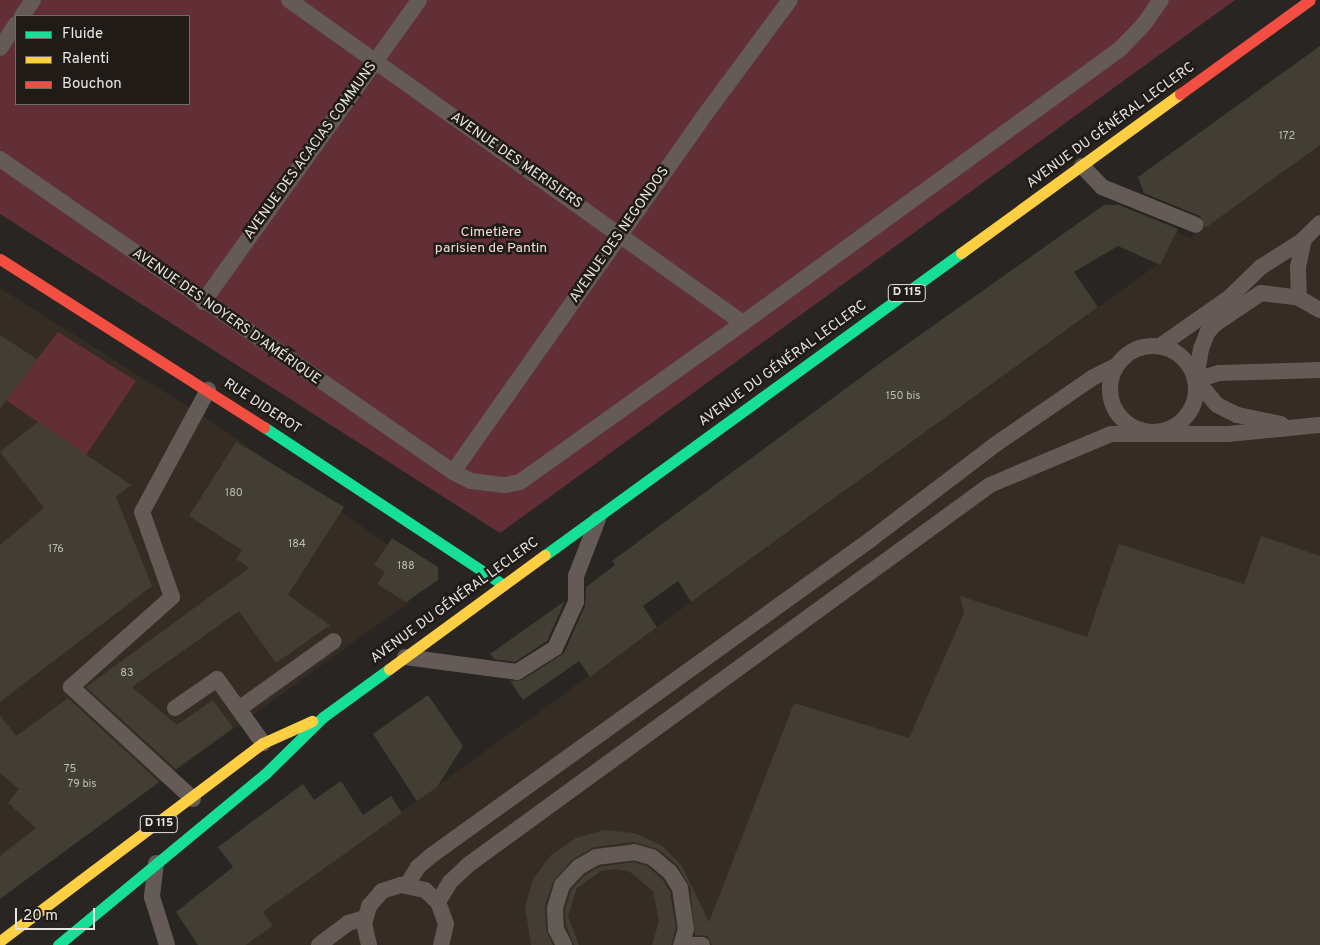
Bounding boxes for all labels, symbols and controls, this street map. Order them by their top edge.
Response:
legend [15,15,190,105]
text: Fluide [62,25,103,44]
text: Ralenti [62,50,109,69]
street label: AVENUE DES ACACIAS COMMUNS [241,59,381,243]
street label: AVENUE DU GÉNÉRAL LECLERC [1024,59,1198,193]
text: Bouchon [62,75,122,94]
street label: AVENUE DES MERISIERS [447,109,585,213]
house number: 172 [1279,129,1295,143]
street label: AVENUE DES NEGONDOS [567,164,673,306]
park label: Cimetière parisien de Pantin [435,225,547,258]
street label: AVENUE DES NOYERS D'AMÉRIQUE [129,245,323,389]
road number: D 115 [887,284,927,302]
street label: AVENUE DU GÉNÉRAL LECLERC [696,297,870,431]
street label: RUE DIDEROT [220,376,304,438]
house number: 150 bis [886,389,920,403]
house number: 180 [225,486,243,500]
street label: AVENUE DU GÉNÉRAL LECLERC [368,534,542,668]
house number: 184 [288,537,306,551]
house number: 176 [48,542,64,556]
house number: 188 [397,559,415,573]
house number: 83 [120,666,134,680]
house number: 75 [64,762,76,776]
house number: 79 bis [67,777,97,791]
road number: D 115 [139,814,179,834]
scale bar [18,898,98,930]
text: 20 m [23,907,58,926]

